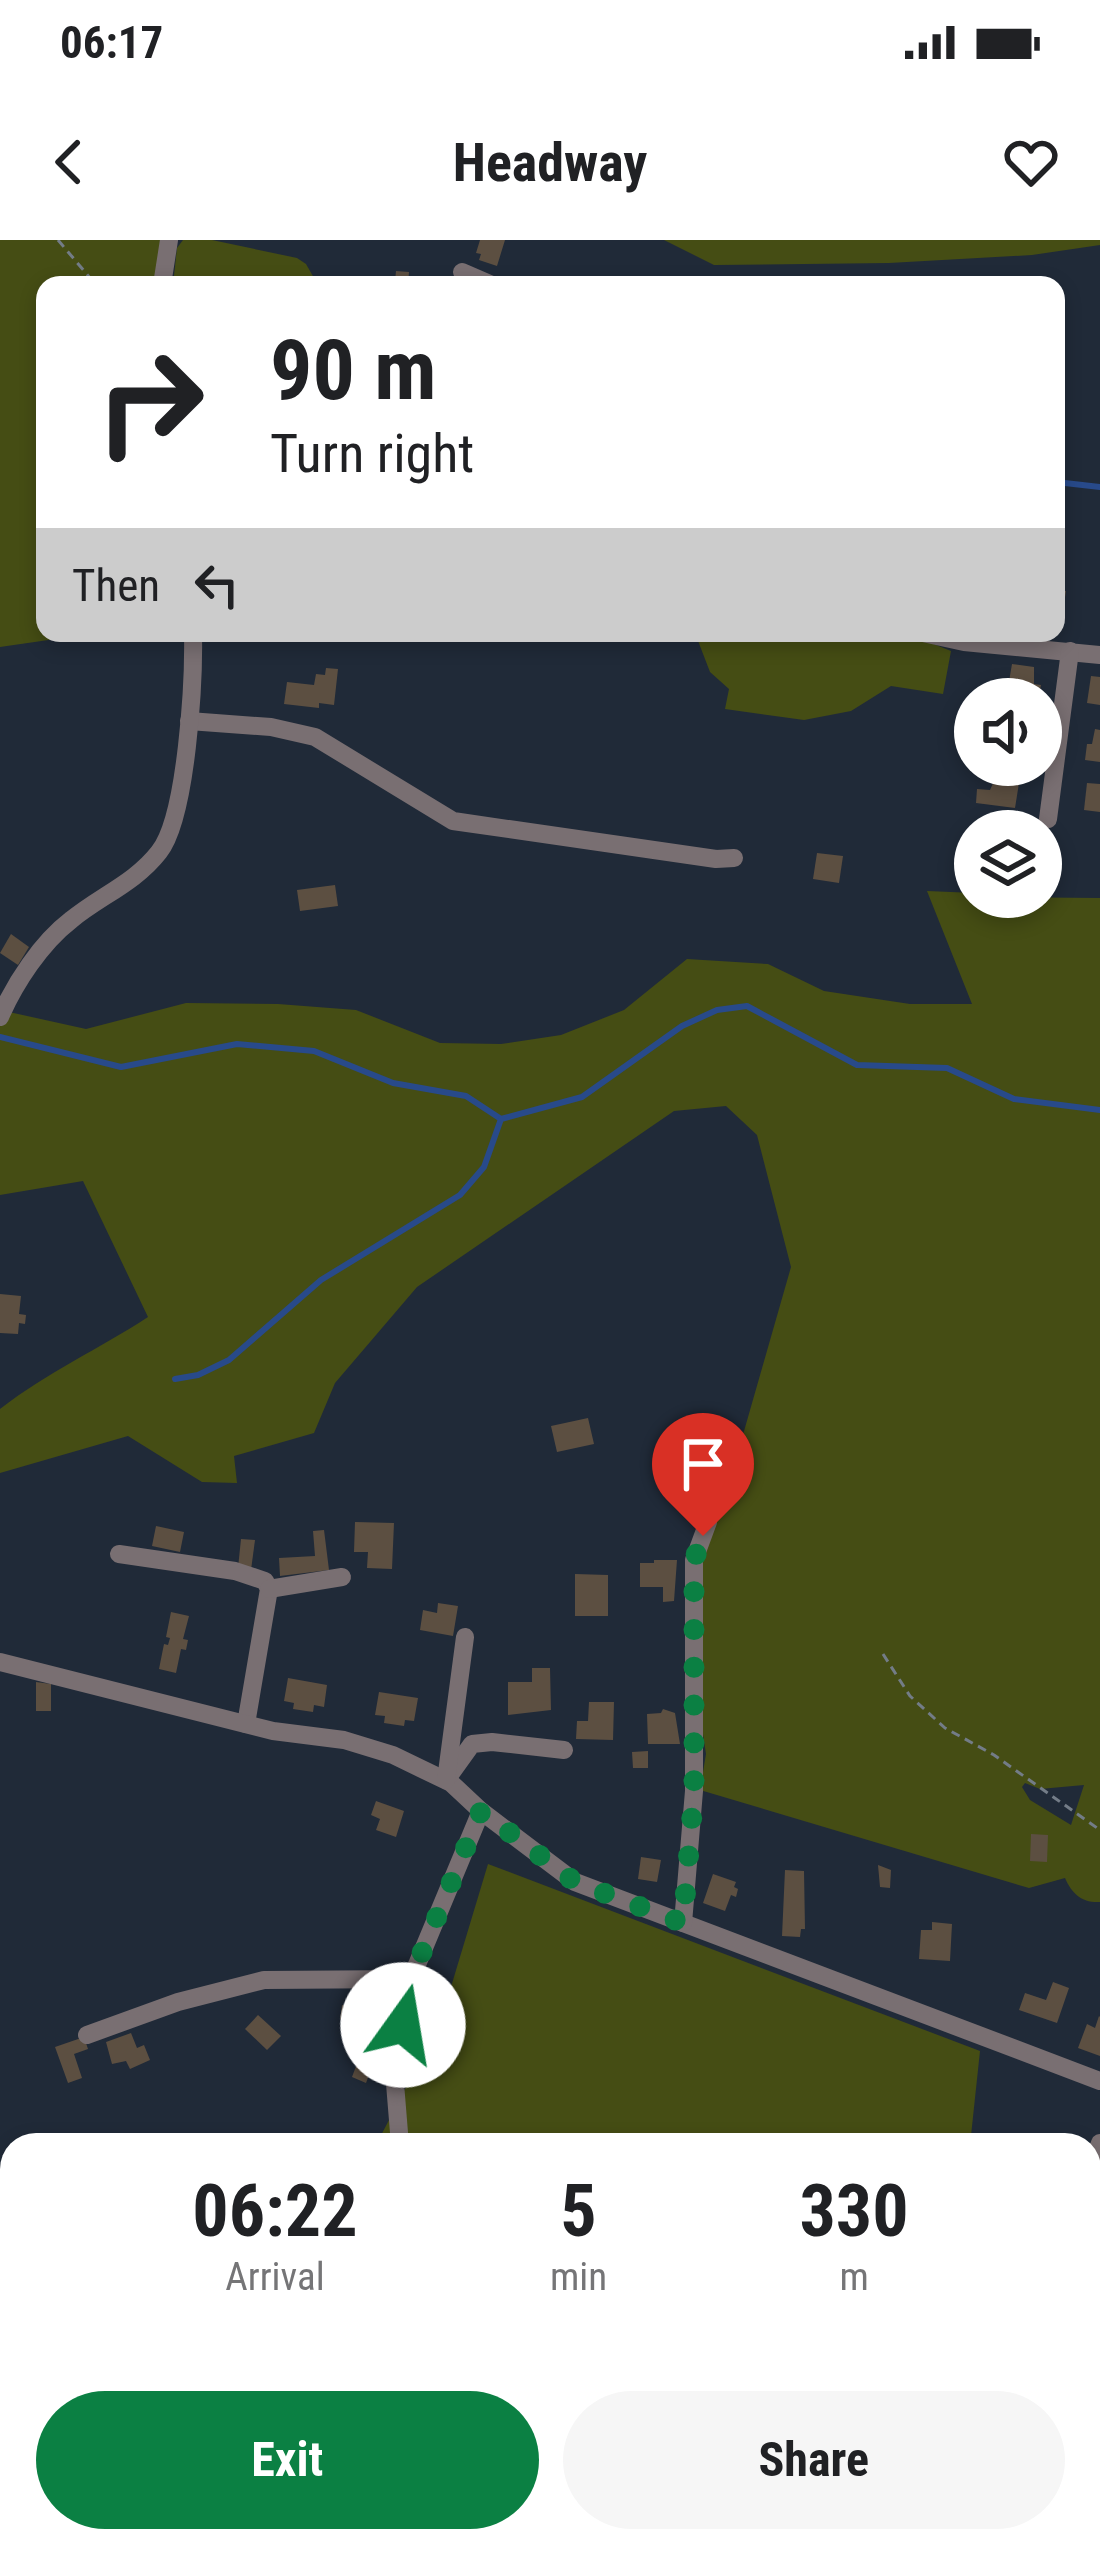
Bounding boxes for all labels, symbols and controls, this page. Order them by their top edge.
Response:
text: 06:17 [60,16,163,69]
icon: back [36,129,102,195]
icon: heart [998,129,1064,195]
text: Headway [453,131,647,194]
text: 90 m [270,321,437,420]
icon: right [72,324,228,480]
text: Turn right [270,422,474,485]
icon: left [184,552,250,618]
text: Then [72,559,160,612]
map controls [954,678,1062,918]
button: sound [954,678,1062,786]
button: layers [954,810,1062,918]
pin [652,1413,754,1536]
icon: arrive [670,1431,736,1497]
position arrow [340,1962,466,2088]
text: 06:22 [192,2169,358,2254]
text: 5 [560,2169,597,2254]
text: 330 [799,2169,909,2254]
text: Arrival [225,2254,325,2300]
text: min [550,2254,607,2300]
text: m [839,2254,869,2300]
button: Exit [36,2391,539,2529]
button: Share [563,2391,1065,2529]

